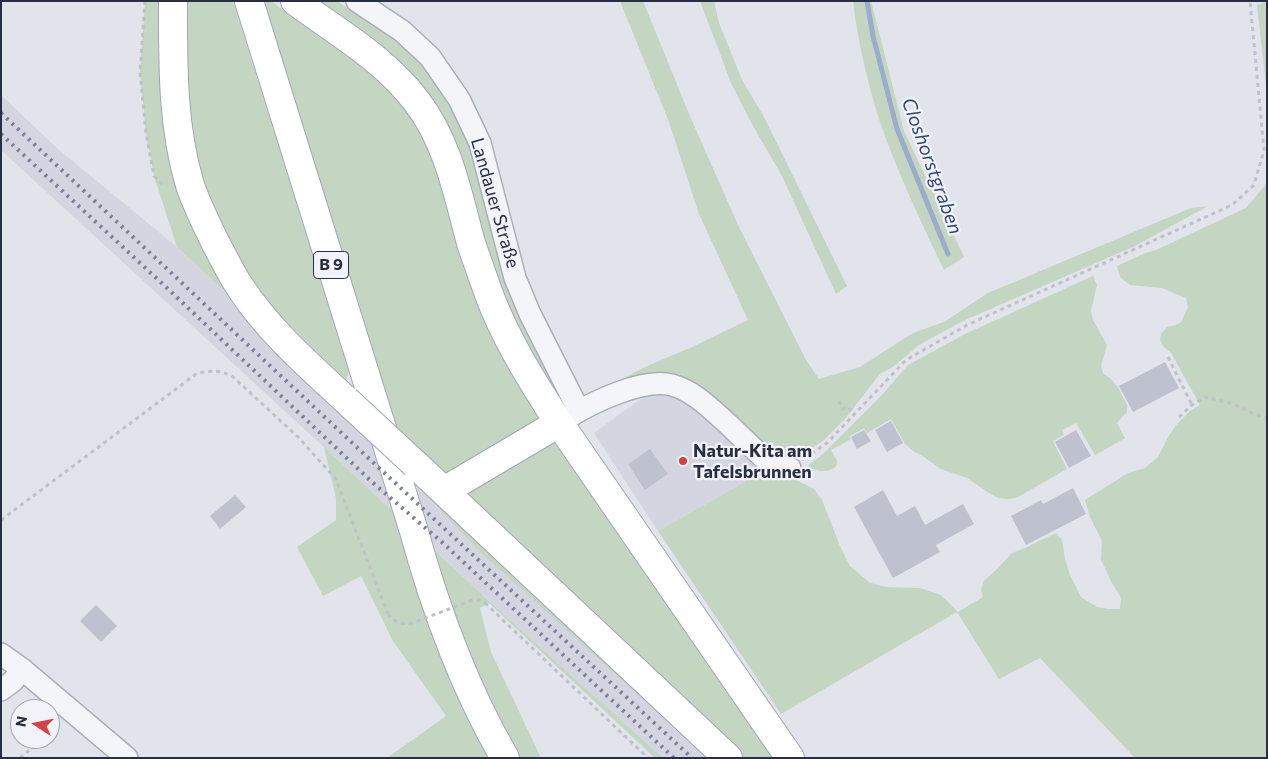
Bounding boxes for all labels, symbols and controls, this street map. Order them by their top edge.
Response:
water label: Closhorstgraben [897,95,967,237]
street label: Landauer Straße [466,135,524,271]
road number: B 9 [314,252,348,278]
place label: Natur-Kita am Tafelsbrunnen [693,440,812,482]
marker: Natur-Kita am Tafelsbrunnen [677,455,689,467]
north arrow [10,699,60,749]
text: N [11,714,30,728]

